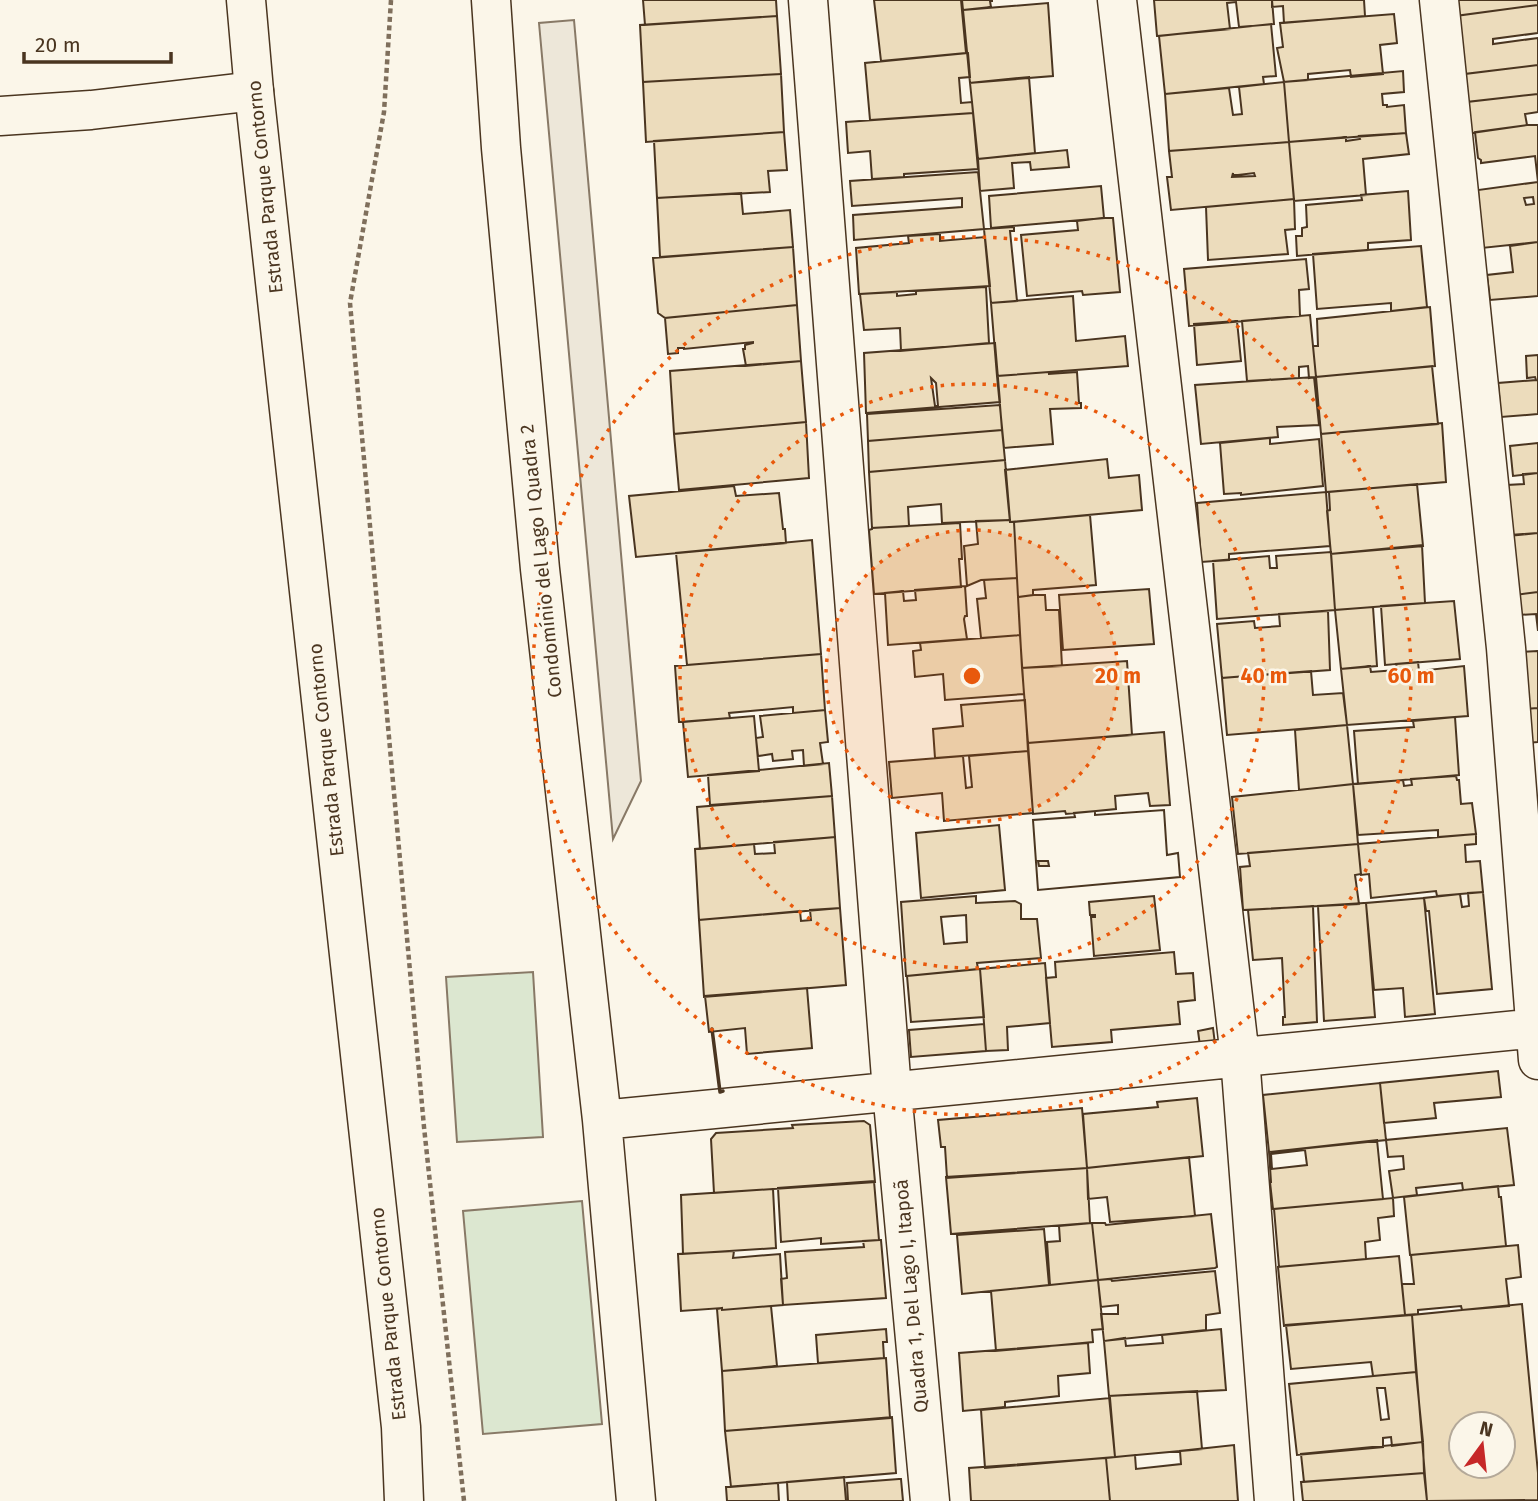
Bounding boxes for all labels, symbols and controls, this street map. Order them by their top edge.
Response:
scale bar [24,21,172,65]
text: 20 m [35,32,81,58]
street label: Estrada Parque Contorno [242,79,288,295]
street label: Condomínio del Lago I Quadra 2 [515,423,567,699]
street label: Estrada Parque Contorno [303,642,349,858]
text: 20 m [1095,663,1141,689]
text: 40 m [1241,663,1287,689]
text: 60 m [1388,663,1434,689]
centre of rings [960,664,984,688]
street label: Quadra 1, Del Lago I, Itapoã [889,1178,933,1414]
street label: Estrada Parque Contorno [365,1206,411,1422]
north arrow [1447,1410,1517,1480]
text: N [1477,1416,1495,1442]

